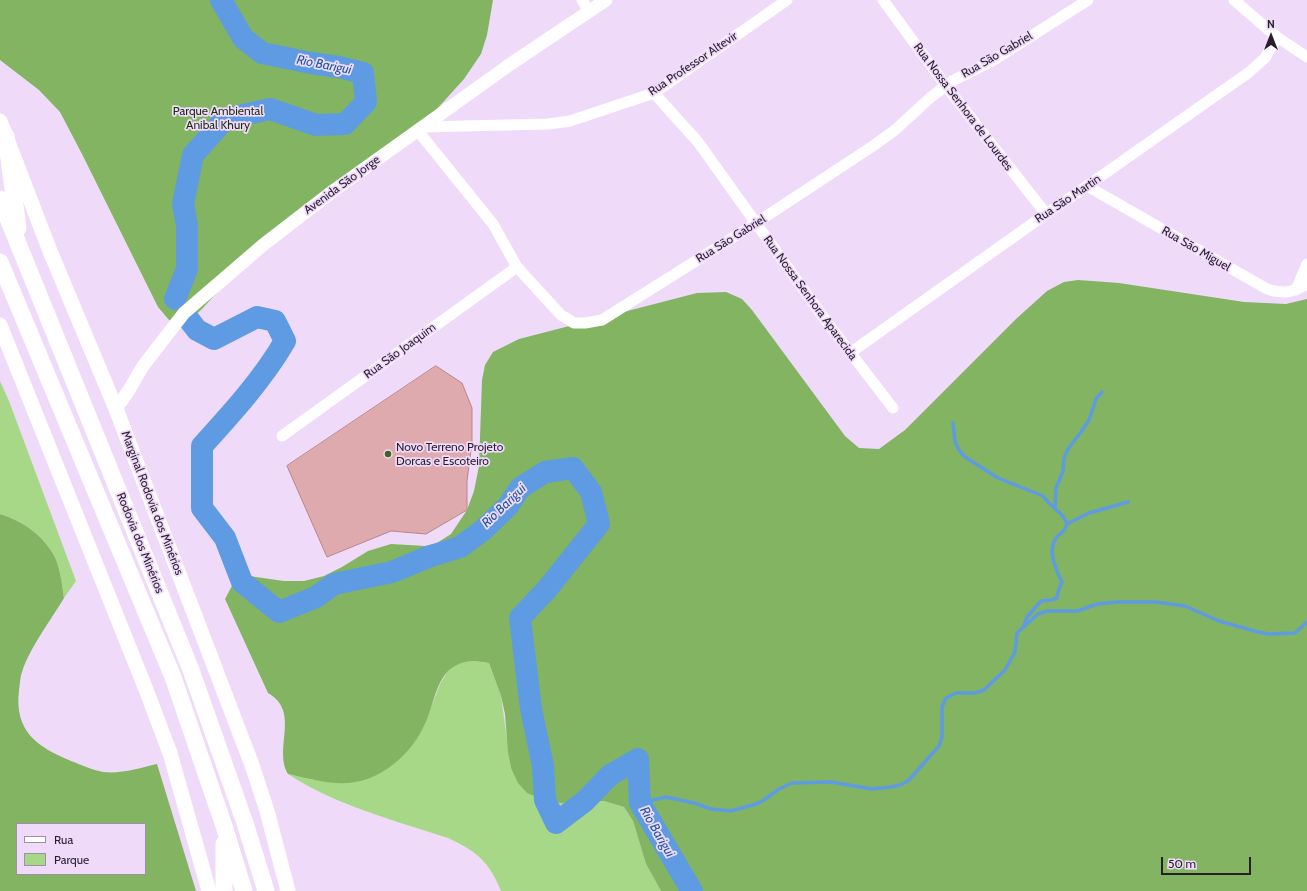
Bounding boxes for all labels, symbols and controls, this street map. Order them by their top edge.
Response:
north arrow [1251,16,1291,56]
text: N [1267,17,1275,31]
street label: Rua Professor Altevir [646,29,740,99]
street label: Rua São Gabriel [959,29,1035,81]
street label: Rua Nossa Senhora de Lourdes [910,40,1016,174]
water label: Rio Barigui [295,52,353,78]
park label: Parque Ambiental Anibal Khury [173,104,263,132]
street label: Avenida São Jorge [301,153,383,217]
street label: Rua São Martin [1032,172,1104,226]
street label: Rua São Gabriel [693,212,769,266]
street label: Rua São Miguel [1159,223,1233,275]
street label: Rua Nossa Senhora Aparecida [760,233,860,363]
street label: Rua São Joaquim [361,320,439,382]
street label: Marginal Rodovia dos Minérios [118,429,186,577]
place label: Novo Terreno Projeto Dorcas e Escoteiro [396,440,503,468]
marker: Novo Terreno Projeto Dorcas e Escoteiro [383,449,393,459]
water label: Rio Barigui [479,481,529,531]
street label: Rodovia dos Minérios [113,490,167,596]
water label: Rio Barigui [636,804,678,860]
legend [16,823,146,875]
text: Rua [54,832,73,847]
scale bar [1163,849,1253,875]
text: Parque [54,852,89,867]
text: 50 m [1168,856,1196,871]

